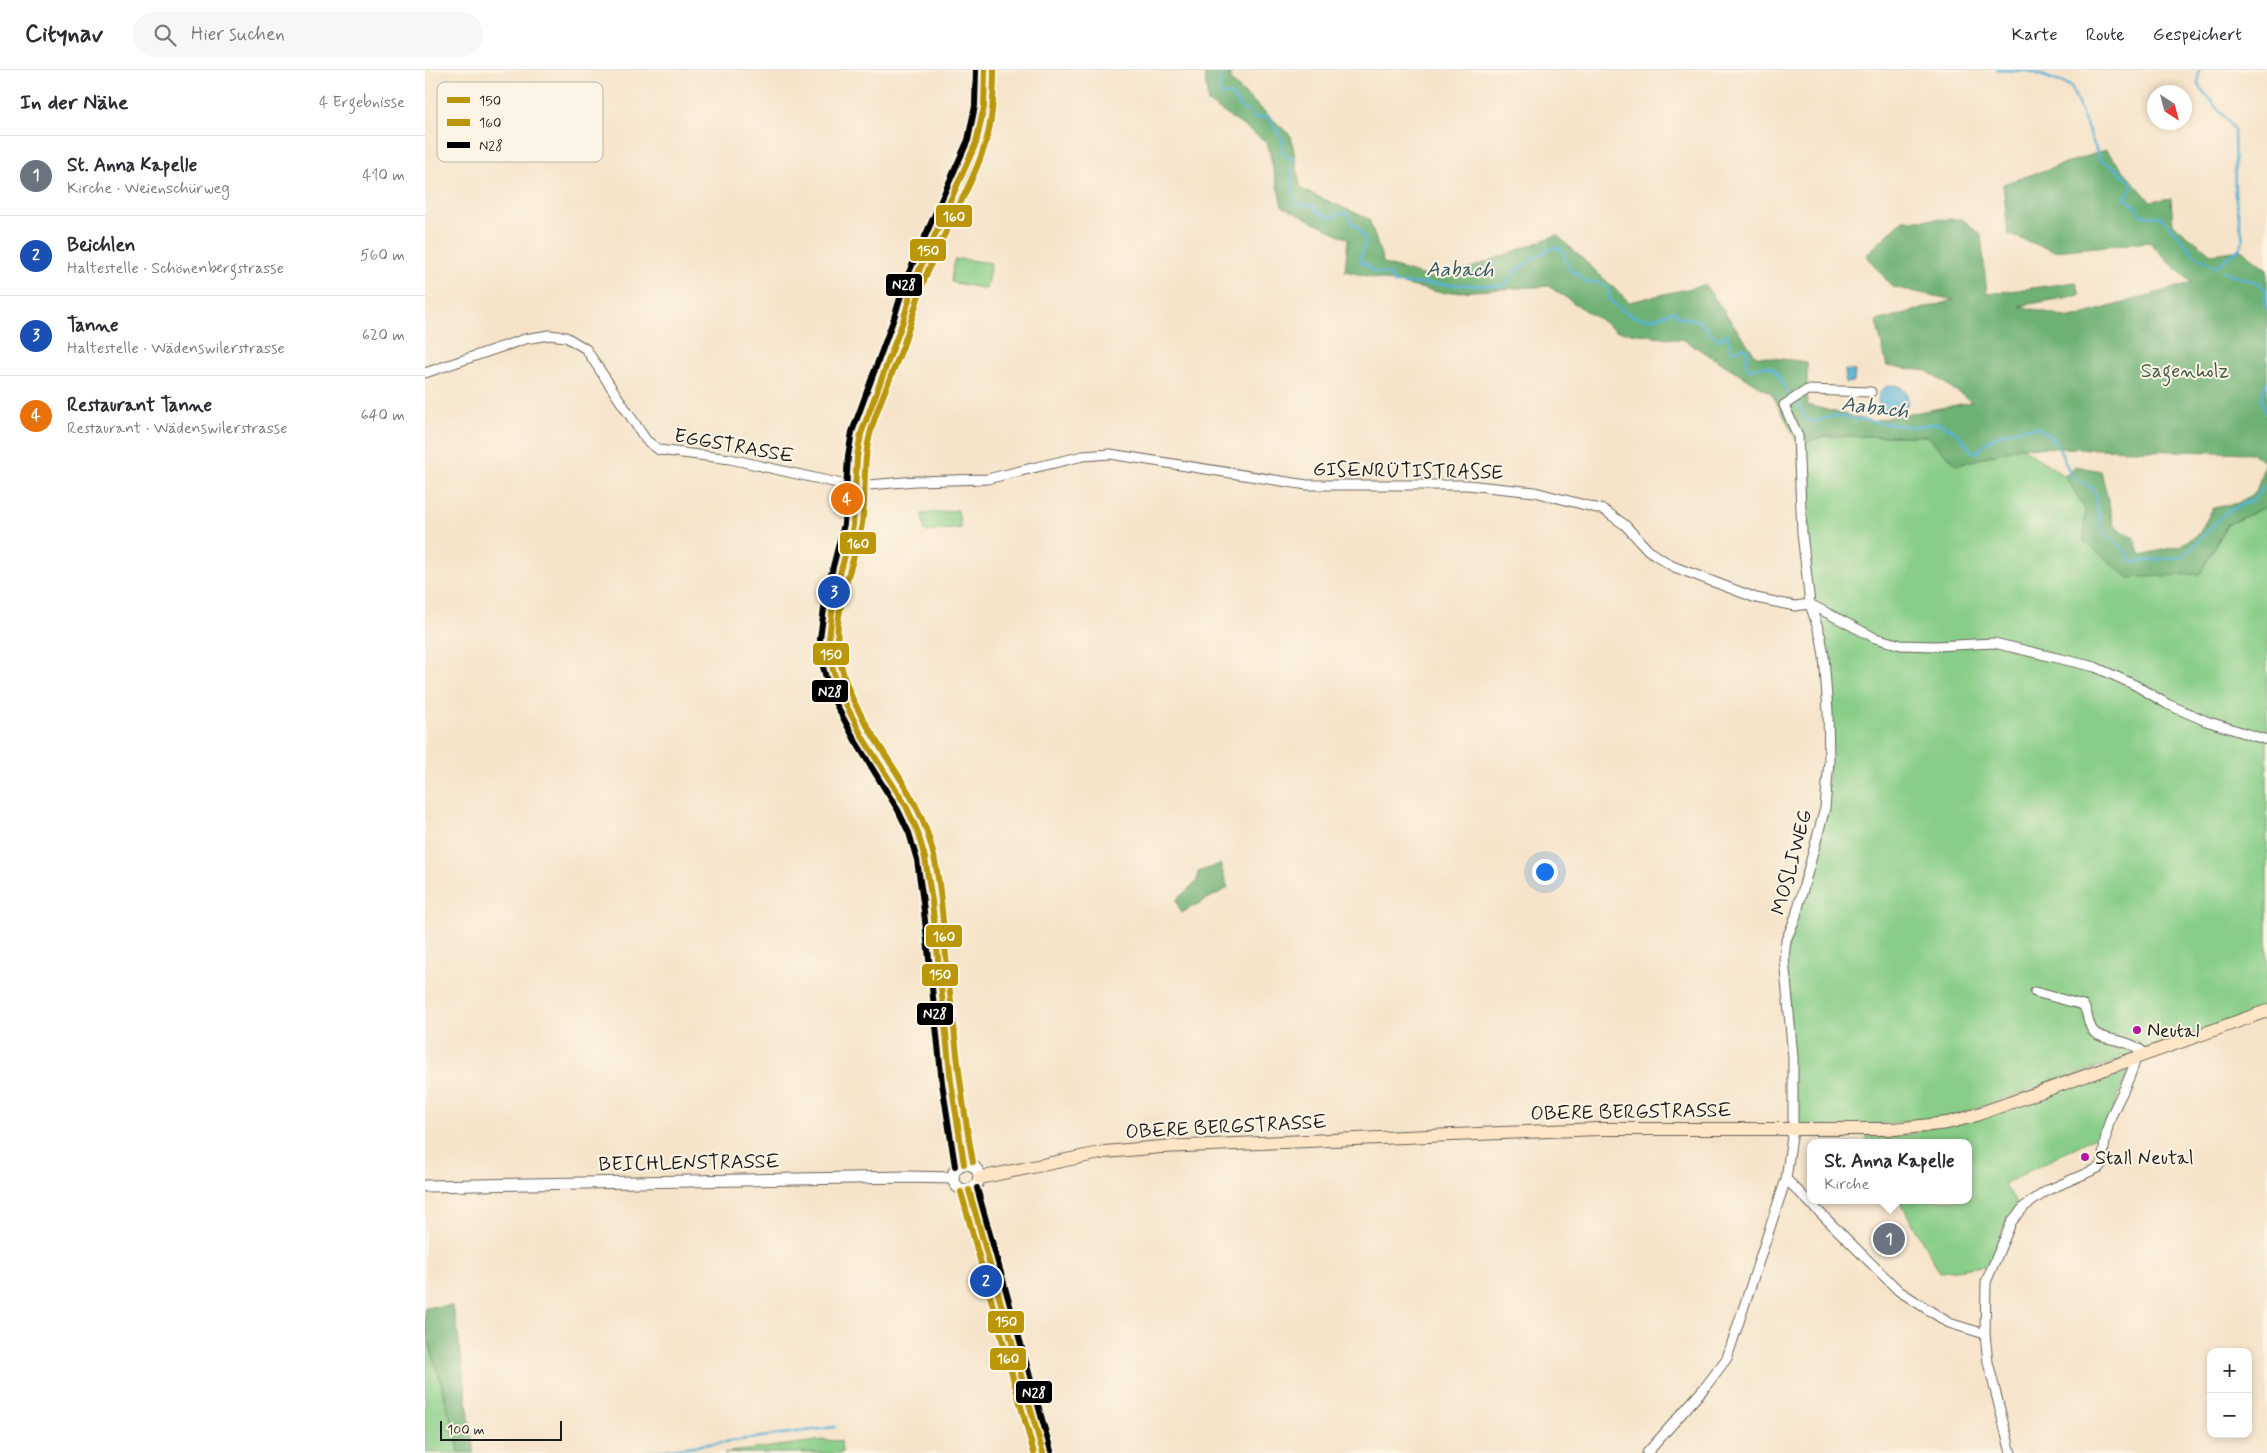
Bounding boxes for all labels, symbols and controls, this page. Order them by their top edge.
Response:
search box [133,12,483,57]
text: Citynav [25,19,103,50]
icon: search [151,21,179,49]
text: Hier suchen [191,22,285,47]
text: Karte [2012,23,2058,47]
text: Route [2086,23,2125,47]
text: Gespeichert [2153,23,2242,47]
legend [437,82,603,162]
north arrow [2147,85,2192,130]
text: In der Nähe [20,89,128,117]
text: 4 Ergebnisse [319,92,405,113]
text: 150 [479,92,501,110]
text: 160 [479,114,501,132]
text: N28 [479,137,503,155]
text: St. Anna Kapelle [67,153,197,178]
text: 1 [32,165,40,186]
text: 410 m [362,165,405,186]
text: Kirche · Weienschürweg [67,178,230,199]
line badge: 160 [935,204,973,228]
text: 160 [943,208,965,226]
text: Beichlen [67,233,136,258]
line badge: 150 [909,238,947,262]
text: 150 [917,242,939,260]
text: 2 [32,245,40,266]
text: 560 m [360,245,405,266]
water label: Aabach [1426,255,1494,285]
text: Haltestelle · Schönenbergstrasse [67,258,284,279]
line badge: N28 [885,273,923,297]
text: N28 [892,276,916,294]
text: Tanne [67,313,119,338]
text: 3 [32,325,40,346]
text: 620 m [362,325,405,346]
text: Haltestelle · Wädenswilerstrasse [67,338,285,359]
park label: Sagenholz [2141,358,2230,387]
water label: Aabach [1840,390,1910,426]
text: Restaurant Tanne [67,393,212,418]
text: 4 [31,405,41,426]
text: 640 m [360,405,405,426]
text: Restaurant · Wädenswilerstrasse [67,418,287,439]
street label: EGGSTRASSE [672,423,796,470]
street label: GISENRÜTISTRASSE [1313,456,1503,487]
pin: 4 [831,480,863,518]
line badge: 160 [839,531,877,555]
text: 160 [847,535,869,553]
pin: 3 [818,573,850,611]
line badge: 150 [812,642,850,666]
text: 150 [820,646,842,664]
line badge: N28 [811,679,849,703]
text: N28 [818,683,842,701]
street label: MOSLIWEG [1765,807,1819,918]
your location [1532,859,1558,885]
line badge: 160 [925,924,963,948]
text: 160 [933,928,955,946]
line badge: 150 [921,963,959,987]
text: 150 [929,966,951,984]
line badge: N28 [916,1002,954,1026]
text: N28 [923,1005,947,1023]
place label: Neutal [2147,1018,2200,1045]
marker: Neutal [2131,1024,2143,1036]
street label: OBERE BERGSTRASSE [1530,1097,1732,1128]
street label: OBERE BERGSTRASSE [1125,1109,1327,1146]
popup [1807,1139,1972,1204]
place label: Stall Neutal [2095,1145,2194,1172]
street label: BEICHLENSTRASSE [598,1148,780,1179]
text: St. Anna Kapelle [1824,1149,1955,1174]
marker: Stall Neutal [2079,1151,2091,1163]
text: Kirche [1824,1174,1869,1195]
pin: 1 [1873,1220,1905,1258]
pin: 2 [970,1262,1002,1300]
line badge: 150 [987,1310,1025,1334]
text: 150 [995,1313,1017,1331]
line badge: 160 [989,1347,1027,1371]
map controls [2207,1348,2252,1438]
button: + [2207,1348,2252,1393]
text: 160 [997,1350,1019,1368]
line badge: N28 [1015,1380,1053,1404]
text: N28 [1022,1384,1046,1402]
button: − [2207,1393,2252,1438]
scale bar [440,1418,563,1441]
text: 100 m [447,1421,485,1439]

